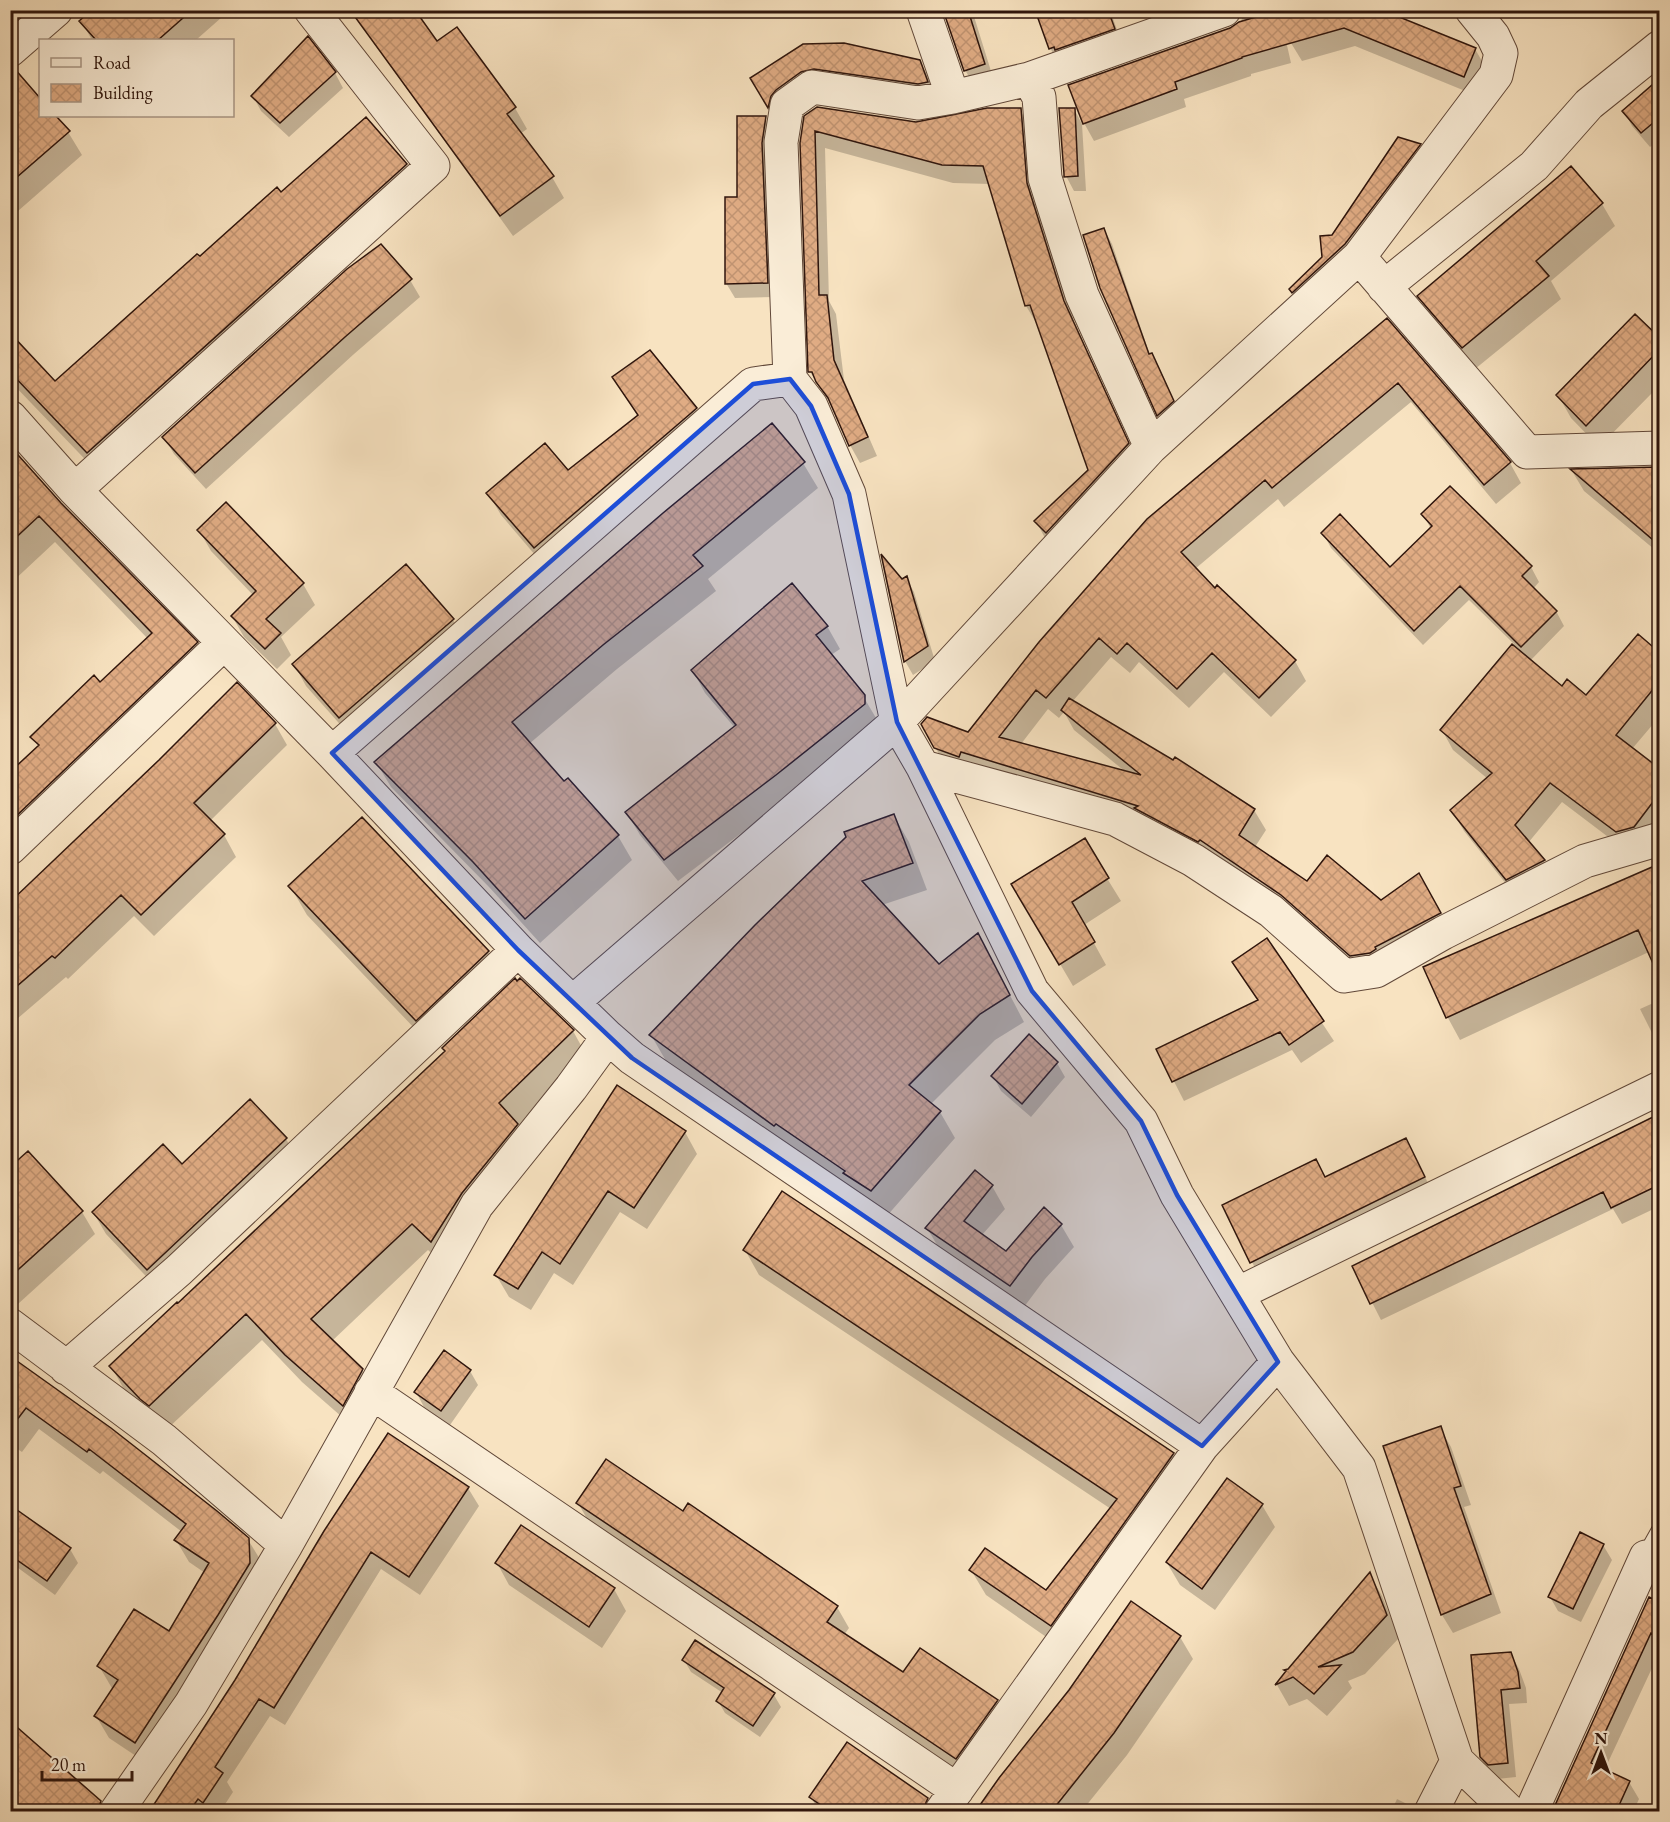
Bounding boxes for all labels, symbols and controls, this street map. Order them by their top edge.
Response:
legend [39,39,234,117]
text: Road [93,51,132,74]
text: Building [93,81,153,104]
north arrow [1571,1723,1631,1783]
text: N [1595,1728,1608,1749]
scale bar [42,1744,132,1782]
text: 20 m [51,1753,86,1776]

